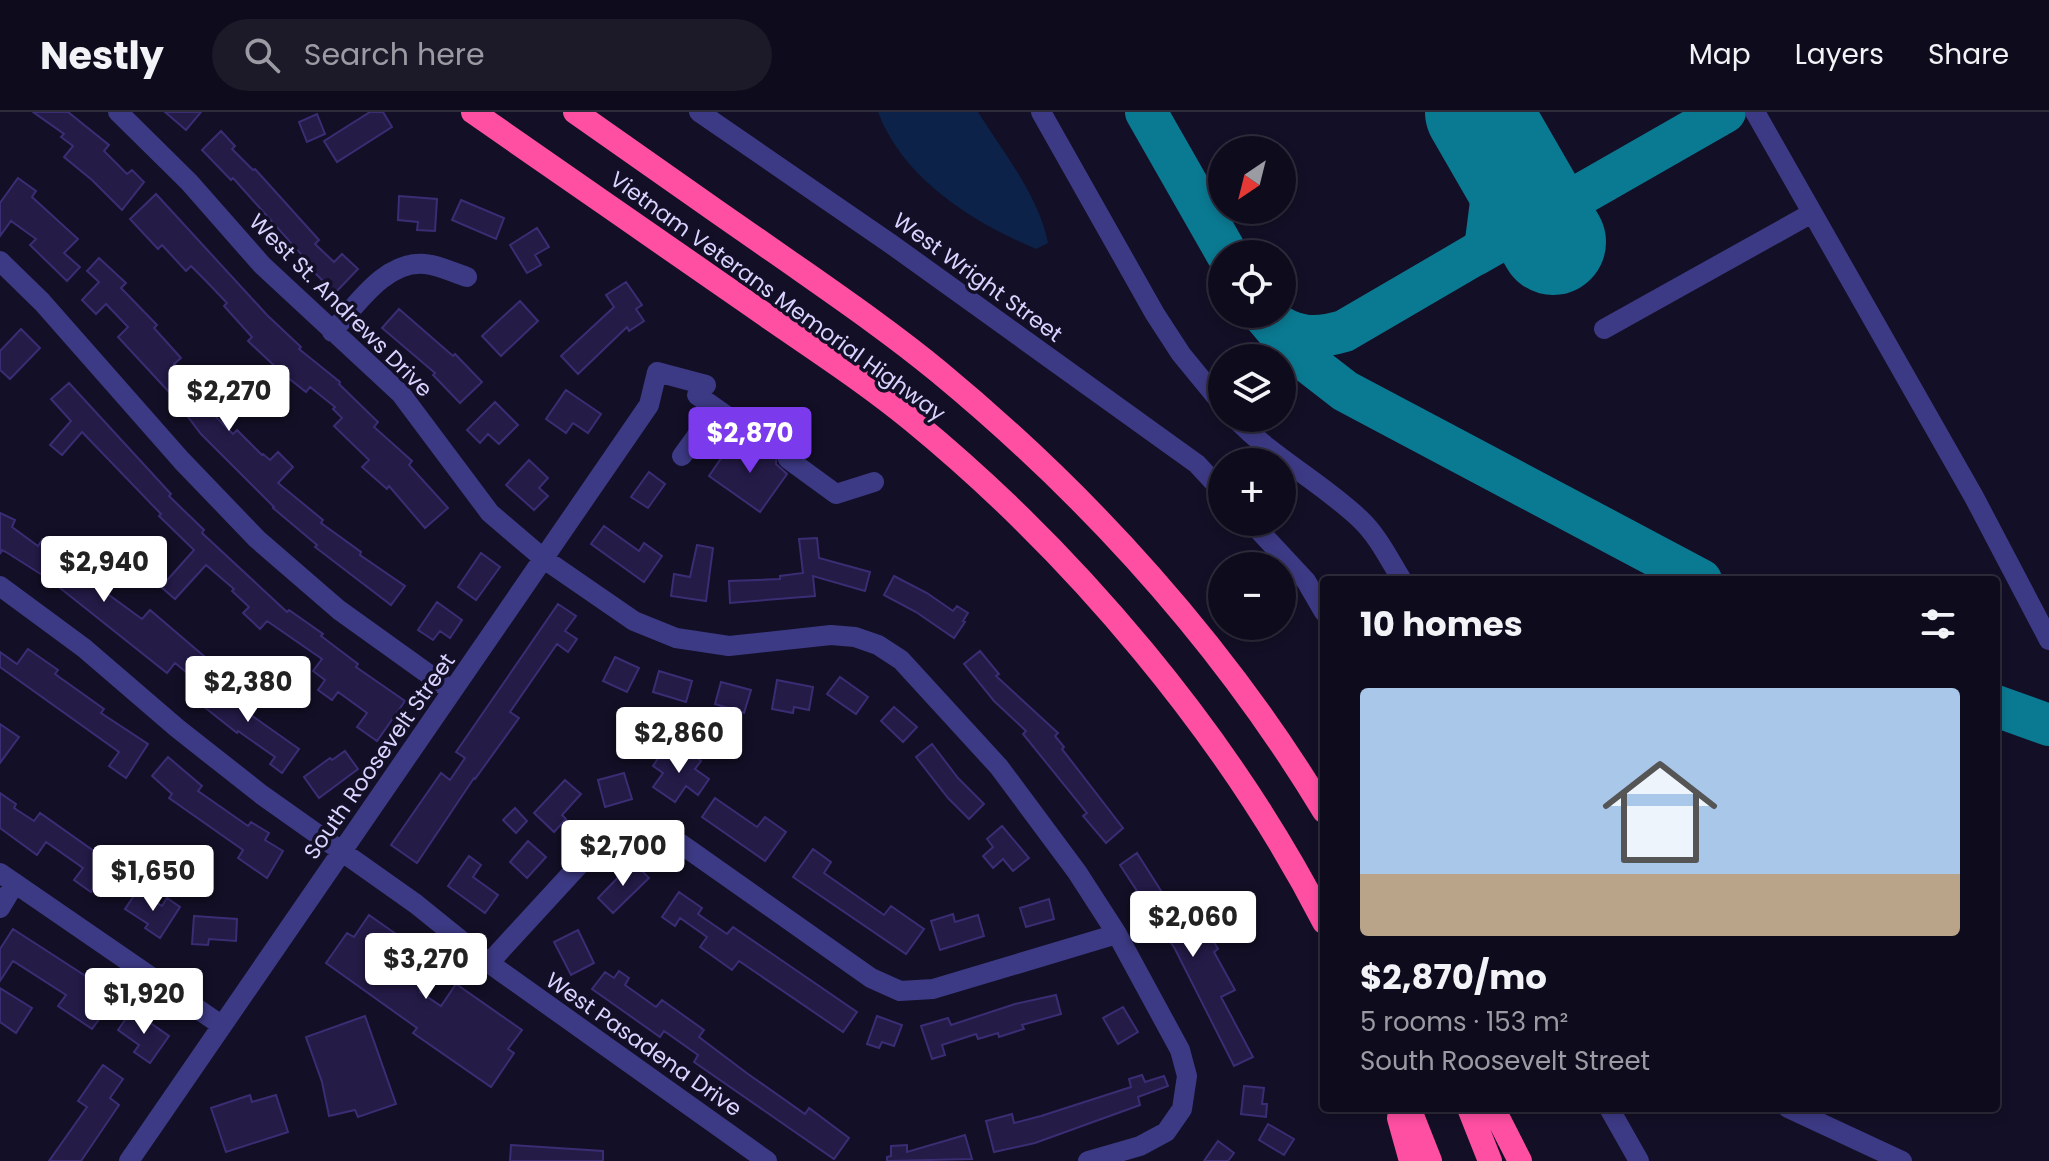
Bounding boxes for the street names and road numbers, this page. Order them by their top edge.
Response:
street label: Vietnam Veterans Memorial Highway [604,164,952,429]
street label: West Wright Street [887,205,1069,350]
street label: West St. Andrews Drive [242,207,439,404]
street label: South Roosevelt Street [296,647,462,866]
street label: West Pasadena Drive [539,965,748,1124]

